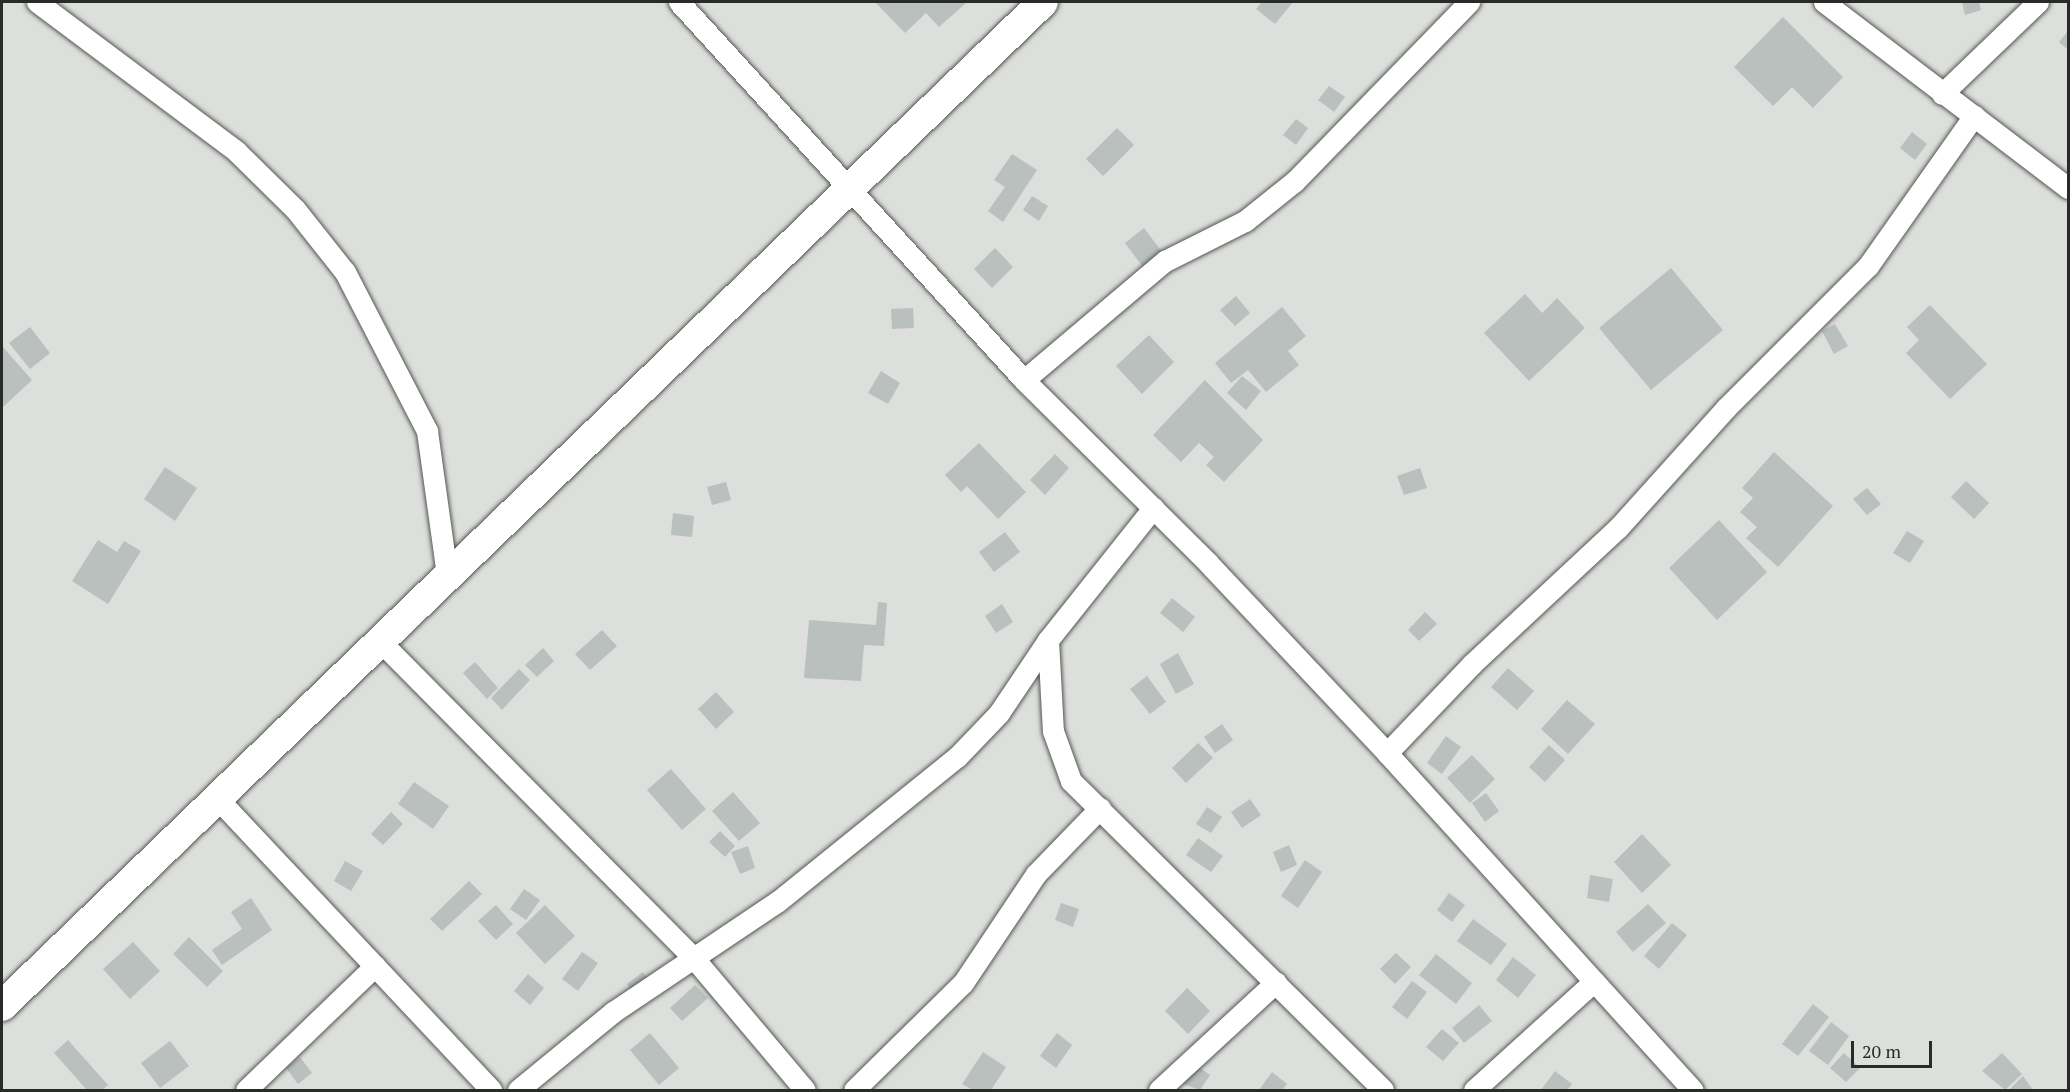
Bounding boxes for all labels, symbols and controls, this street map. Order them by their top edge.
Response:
scale bar [1854,1029,1935,1067]
text: 20 m [1862,1039,1901,1063]

